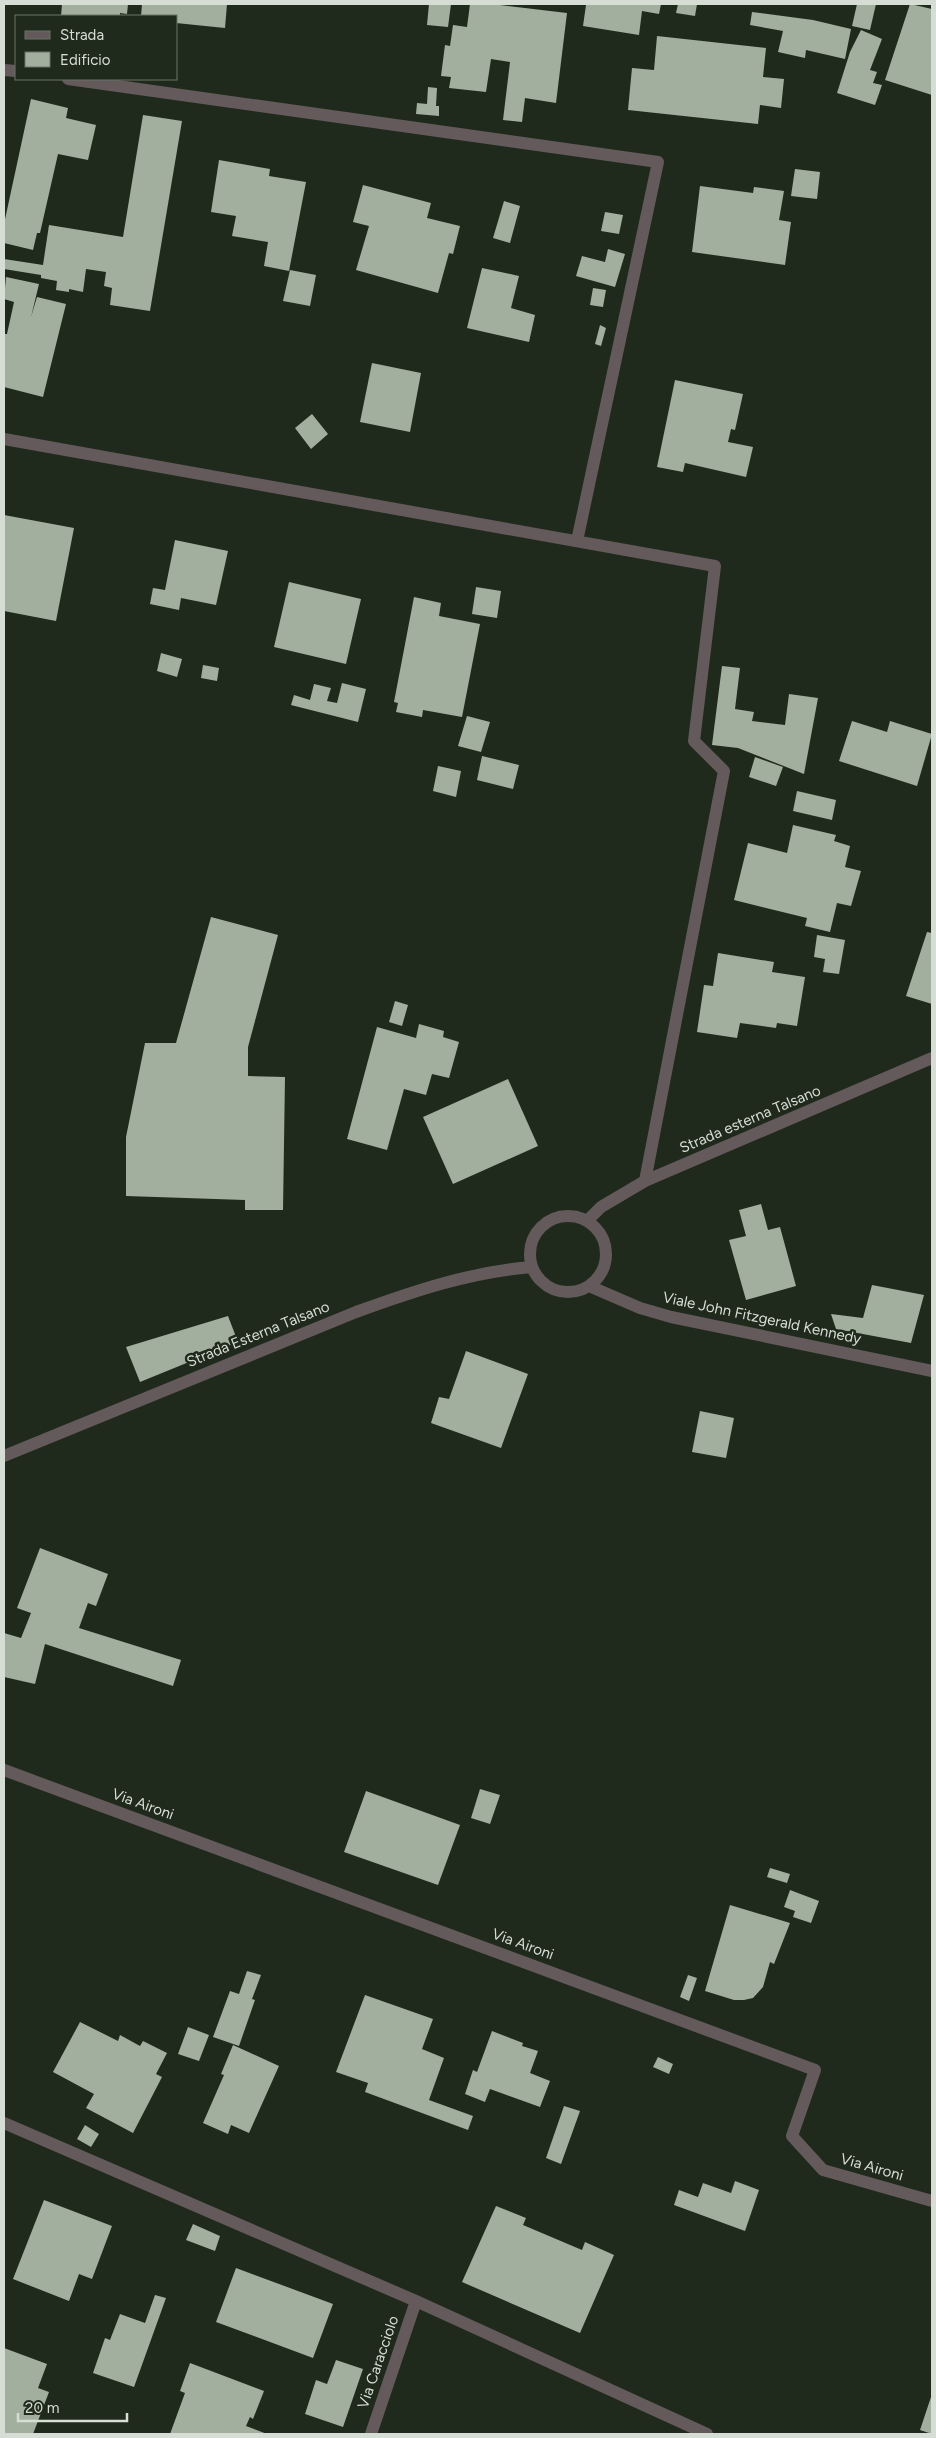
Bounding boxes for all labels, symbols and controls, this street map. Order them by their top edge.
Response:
legend [15,15,178,80]
text: Strada [60,26,104,44]
text: Edificio [60,51,111,69]
street label: Strada esterna Talsano [677,1081,824,1157]
street label: Viale John Fitzgerald Kennedy [661,1288,863,1348]
street label: Strada Esterna Talsano [184,1297,332,1371]
street label: Via Aironi [110,1785,176,1823]
street label: Via Aironi [490,1925,556,1963]
street label: Via Aironi [839,2149,905,2185]
street label: Via Caracciolo [354,2313,402,2411]
scale bar [18,2390,126,2422]
text: 20 m [25,2399,59,2417]

